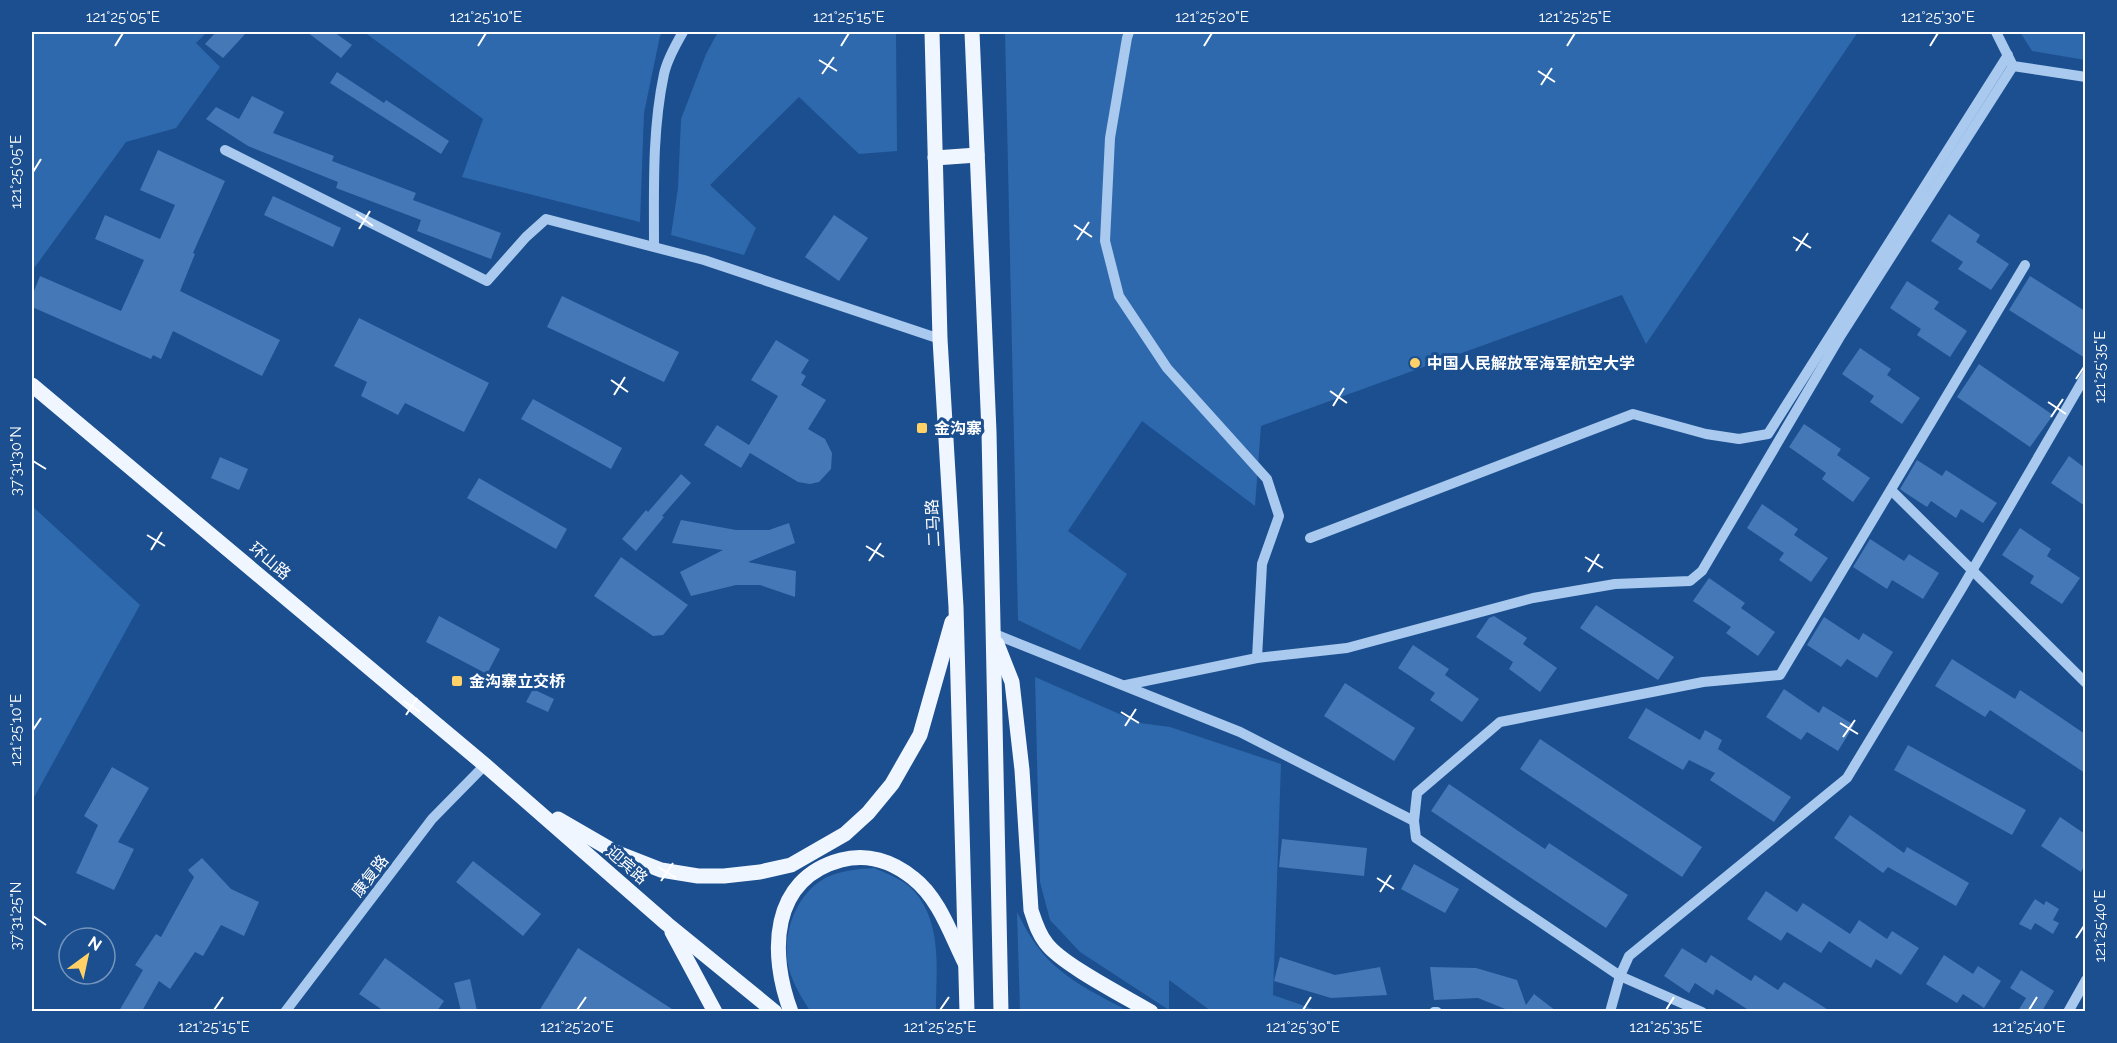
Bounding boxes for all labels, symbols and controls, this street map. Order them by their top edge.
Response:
text: 121°25'05"E [86,8,160,26]
text: 121°25'10"E [450,8,522,26]
text: 121°25'15"E [813,8,885,26]
text: 121°25'20"E [1175,8,1249,26]
text: 121°25'25"E [1539,8,1611,26]
text: 121°25'30"E [1901,8,1975,26]
text: 121°25'05"E [7,135,25,209]
text: 121°25'35"E [2091,331,2109,403]
place label: 中国人民解放军海军航空大学 [1427,354,1635,373]
marker: 中国人民解放军海军航空大学 [1408,356,1422,370]
place label: 金沟寨 [934,419,982,438]
marker: 金沟寨 [915,421,929,435]
text: 37°31'30"N [7,426,25,496]
street label: 二马路 [922,499,944,547]
street label: 环山路 [246,538,294,584]
place label: 金沟寨立交桥 [469,672,566,691]
marker: 金沟寨立交桥 [450,674,464,688]
text: 121°25'10"E [7,694,25,766]
street label: 迎宾路 [603,842,651,888]
street label: 康复路 [348,851,392,901]
text: 37°31'25"N [7,882,25,950]
text: 121°25'40"E [2091,890,2109,962]
north arrow [57,926,117,986]
text: N [85,933,105,955]
text: 121°25'15"E [178,1018,250,1036]
text: 121°25'20"E [540,1018,614,1036]
text: 121°25'25"E [904,1018,976,1036]
text: 121°25'30"E [1266,1018,1340,1036]
text: 121°25'35"E [1630,1018,1702,1036]
text: 121°25'40"E [1993,1018,2065,1036]

